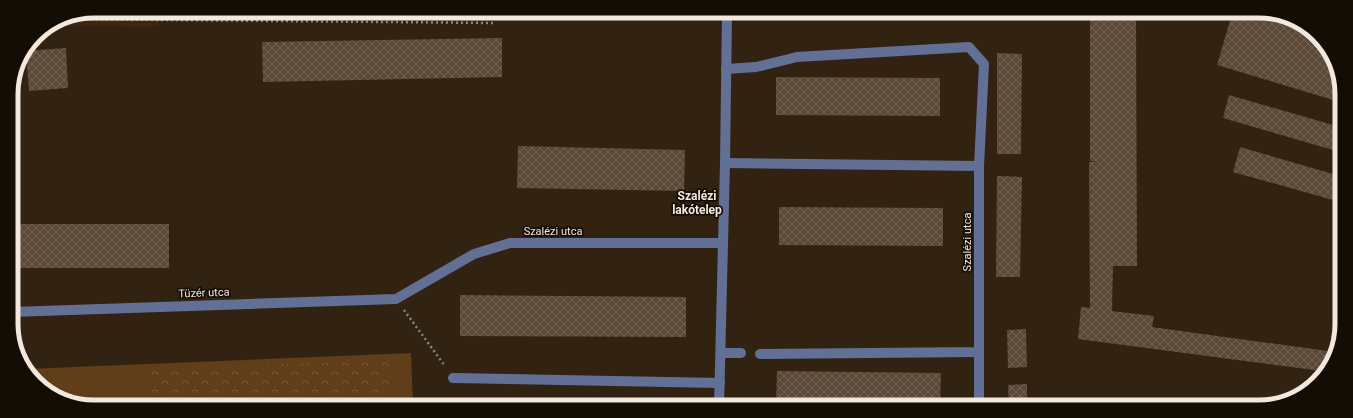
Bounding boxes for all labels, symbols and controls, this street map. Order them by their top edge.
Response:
district label: Szalézi lakótelep [672,189,722,217]
street label: Szalézi utca [961,213,974,271]
street label: Szalézi utca [524,225,582,238]
street label: Tüzér utca [178,286,230,300]

